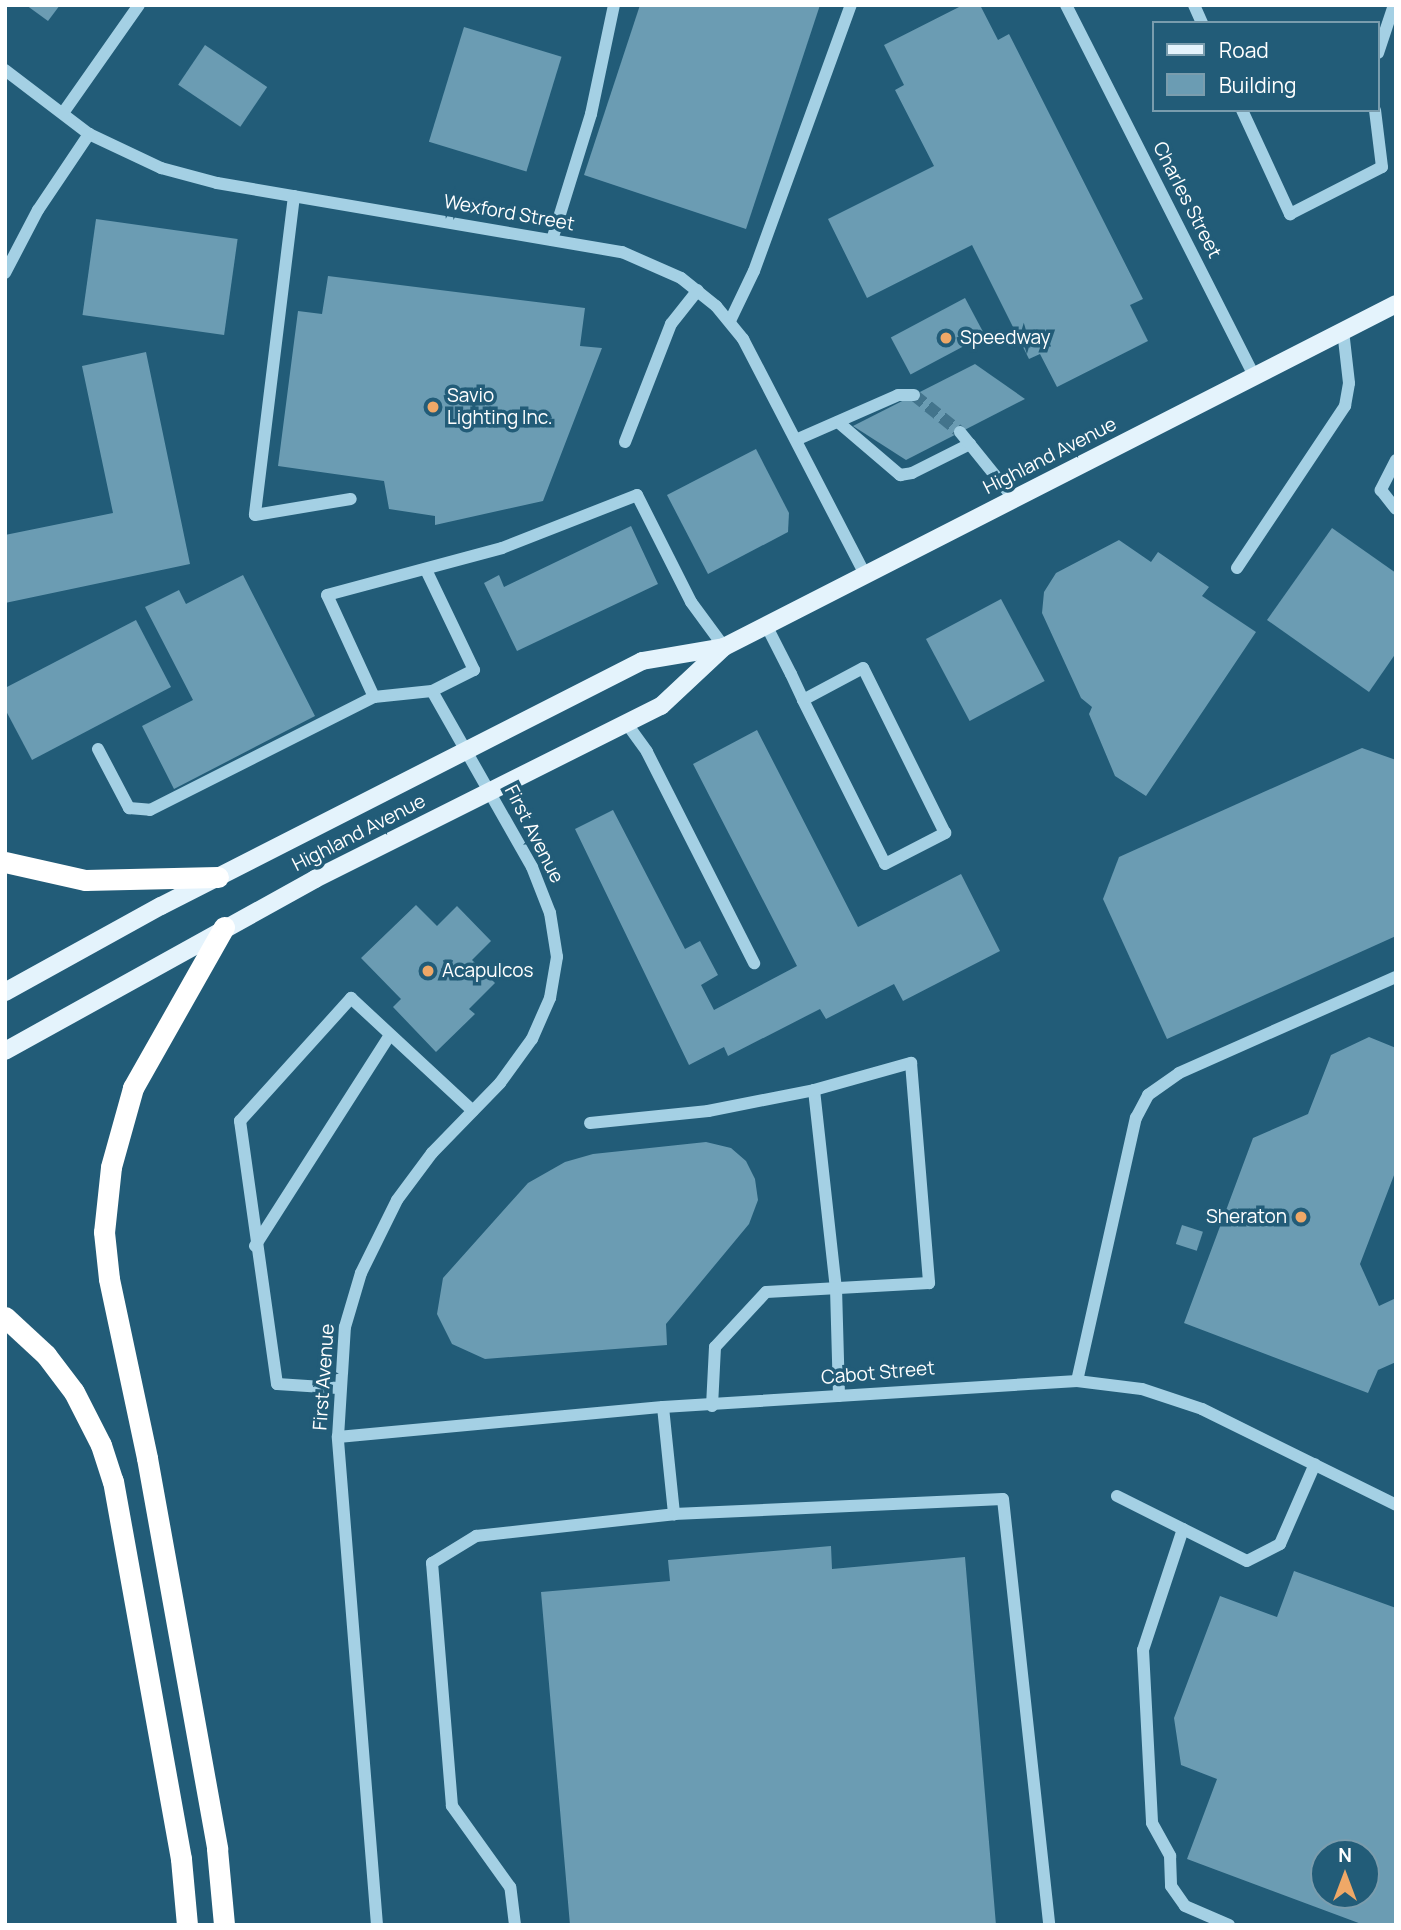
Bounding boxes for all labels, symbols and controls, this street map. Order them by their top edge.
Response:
legend [1152,21,1380,112]
text: Road [1219,36,1269,64]
text: Building [1219,71,1296,99]
street label: Charles Street [1148,138,1226,262]
street label: Wexford Street [442,190,576,236]
place label: Speedway [960,327,1050,349]
marker: Speedway [938,330,954,346]
place label: Savio Lighting Inc. [447,385,553,429]
marker: Savio Lighting Inc. [425,399,441,415]
street label: Highland Avenue [980,413,1120,499]
street label: First Avenue [500,781,568,887]
street label: Highland Avenue [289,790,429,876]
place label: Acapulcos [442,960,533,982]
marker: Acapulcos [420,963,436,979]
place label: Sheraton [1206,1206,1287,1228]
marker: Sheraton [1293,1209,1309,1225]
street label: First Avenue [309,1323,339,1431]
street label: Cabot Street [820,1357,936,1389]
north arrow [1310,1839,1380,1909]
text: N [1338,1842,1352,1868]

